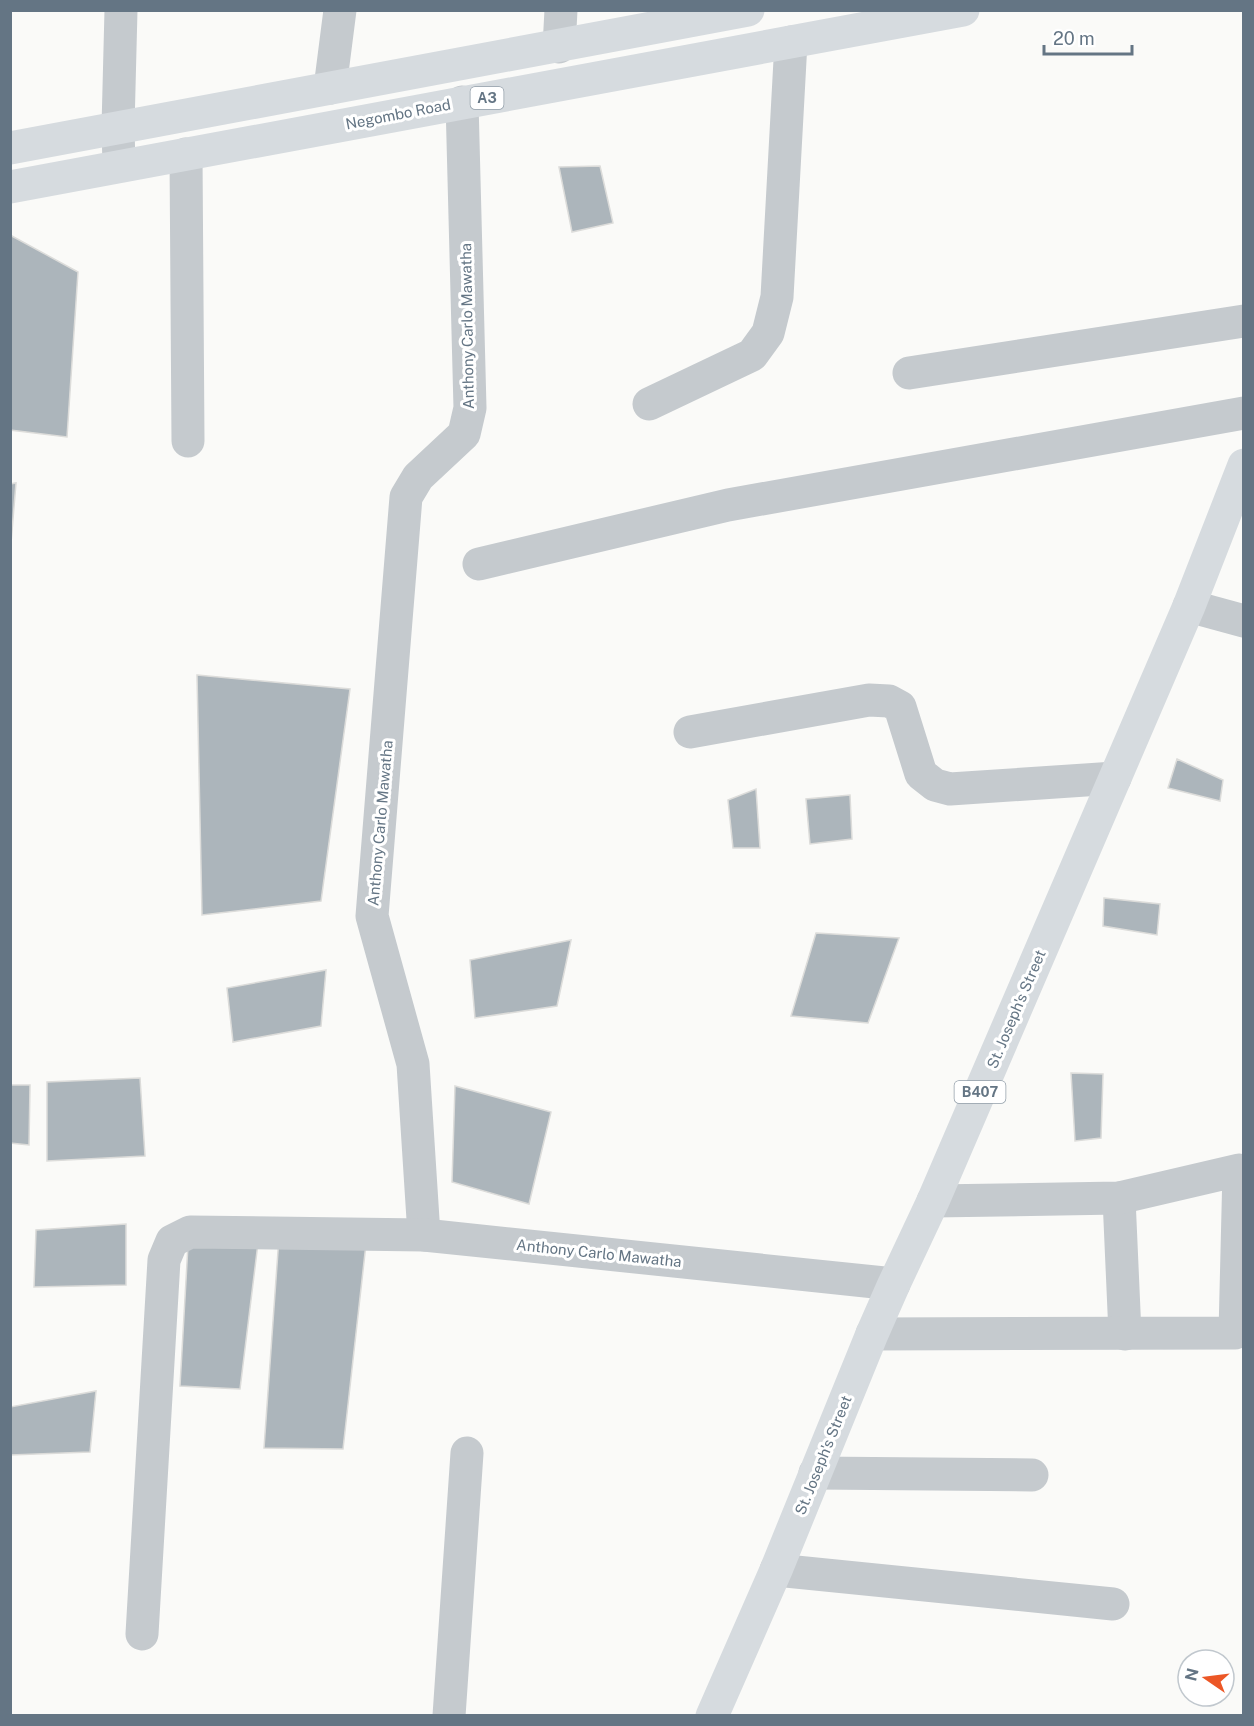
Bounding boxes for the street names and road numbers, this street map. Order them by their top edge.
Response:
road number: A3 [470,87,504,109]
street label: Negombo Road [344,95,452,133]
street label: Anthony Carlo Mawatha [457,243,477,409]
street label: Anthony Carlo Mawatha [364,740,396,906]
street label: St. Joseph's Street [983,947,1049,1071]
road number: B407 [954,1081,1006,1103]
street label: Anthony Carlo Mawatha [516,1236,682,1270]
street label: St. Joseph's Street [791,1393,855,1517]

